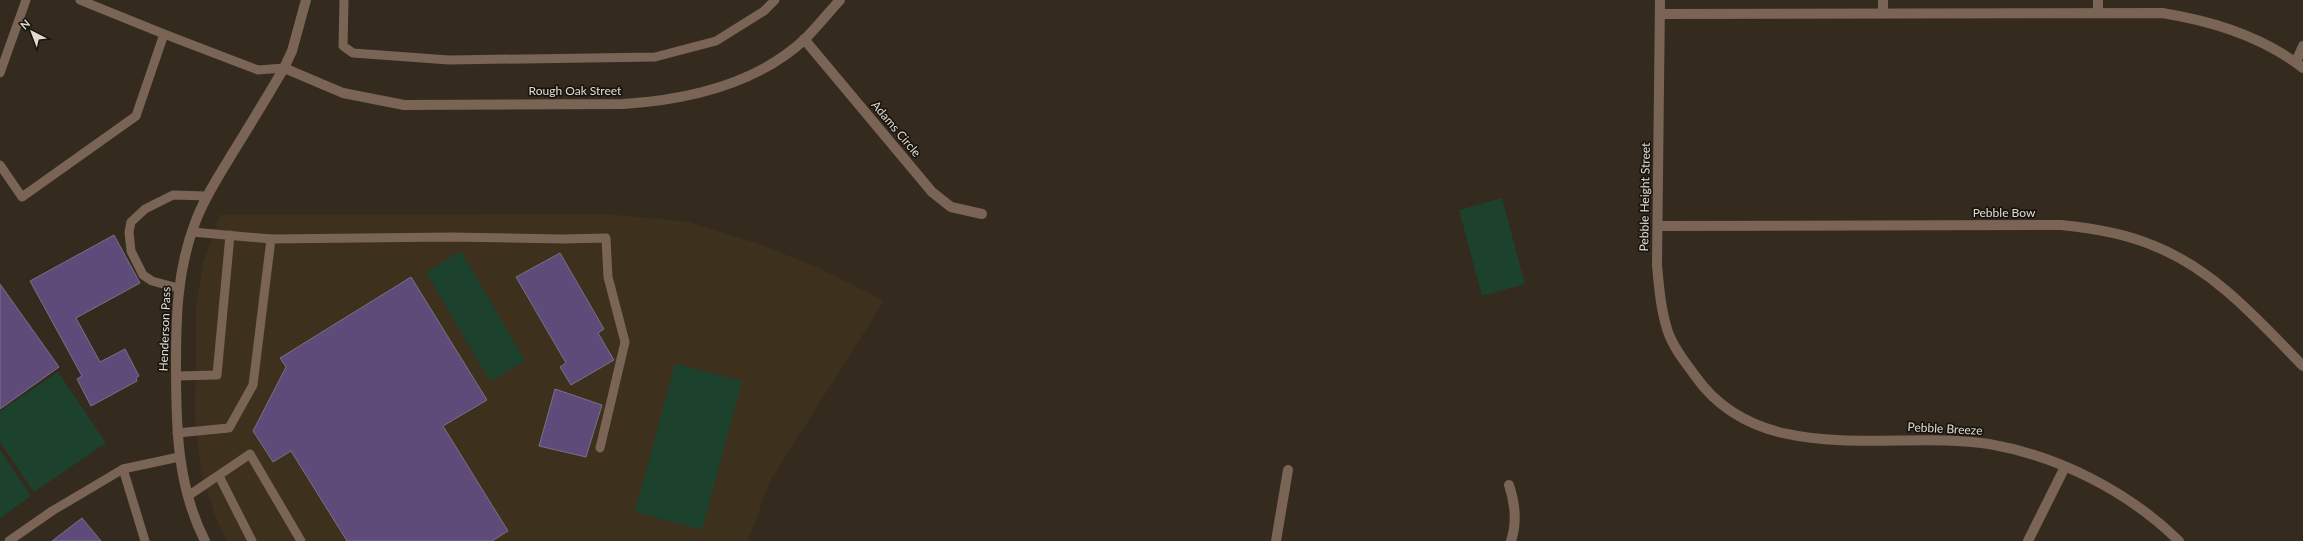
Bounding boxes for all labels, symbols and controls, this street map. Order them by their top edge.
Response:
north arrow [12,12,52,52]
text: N [17,17,32,32]
street label: Rough Oak Street [529,83,622,98]
street label: Adams Circle [869,98,924,160]
street label: Pebble Height Street [1636,142,1653,252]
street label: Pebble Bow [1973,205,2036,220]
street label: Henderson Pass [156,286,173,371]
street label: Pebble Breeze [1907,419,1983,438]

